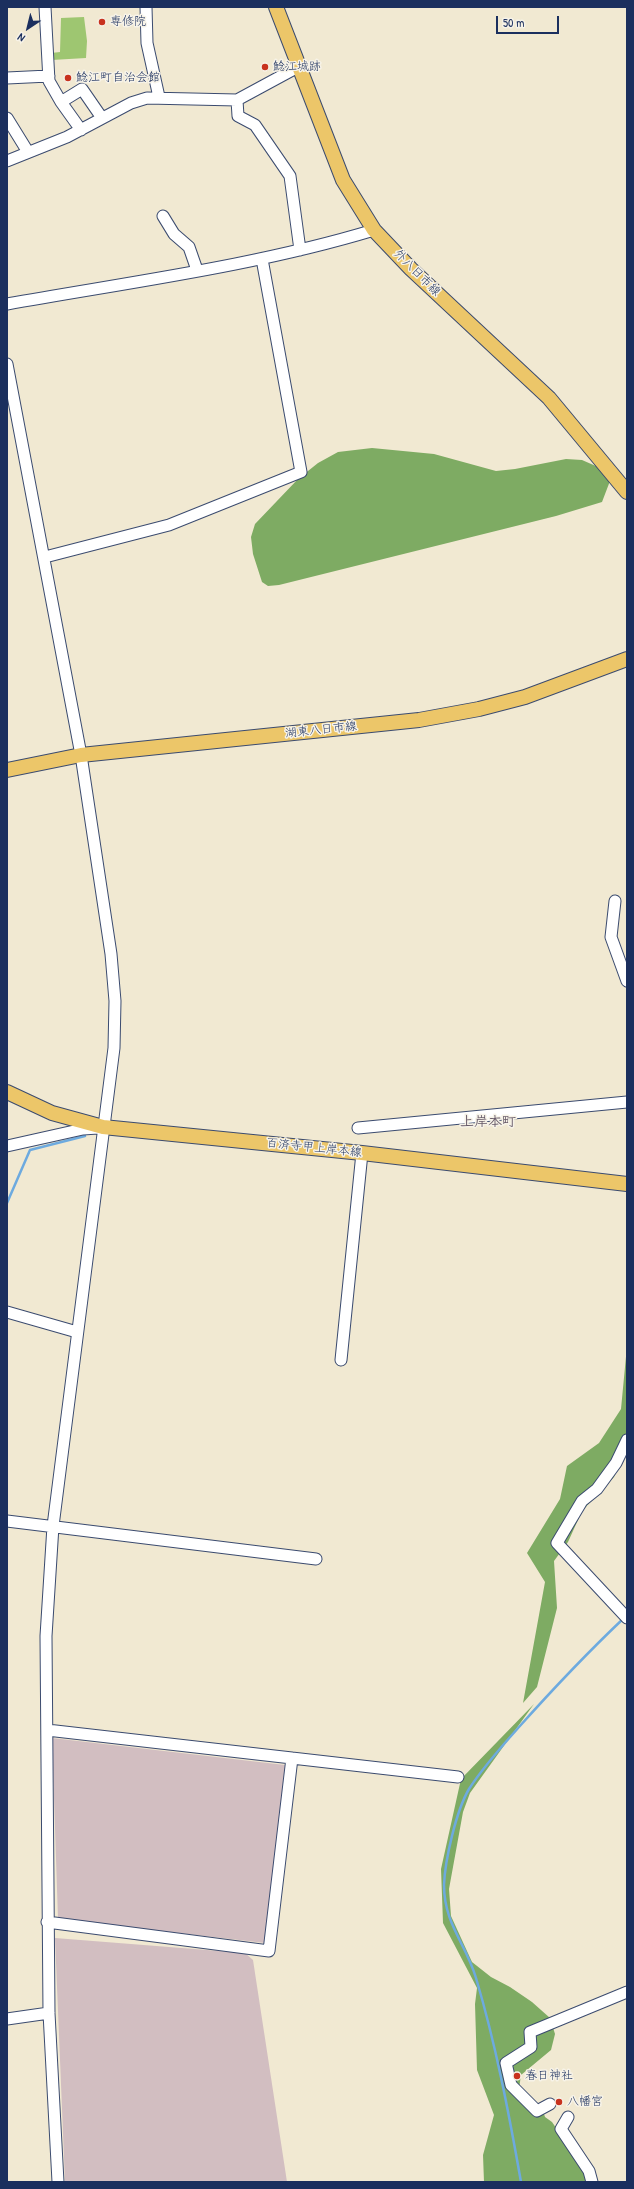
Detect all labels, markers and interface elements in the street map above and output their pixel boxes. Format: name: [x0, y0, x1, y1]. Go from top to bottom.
north arrow: [8, 8, 48, 48]
scale bar: [498, 8, 561, 34]
text: 50 m: [503, 14, 524, 31]
place label: 専修院: [110, 15, 146, 29]
marker: 専修院: [97, 17, 107, 27]
text: N: [15, 30, 28, 45]
place label: 鯰江城跡: [273, 60, 321, 74]
marker: 鯰江城跡: [260, 62, 270, 72]
place label: 鯰江町自治会館: [76, 71, 160, 85]
marker: 鯰江町自治会館: [63, 73, 73, 83]
street label: 外八日市線: [391, 247, 443, 299]
street label: 湖東八日市線: [284, 719, 358, 741]
district label: 上岸本町: [460, 1114, 516, 1130]
street label: 百済寺甲上岸本線: [266, 1136, 362, 1160]
place label: 春日神社: [525, 2069, 573, 2083]
marker: 春日神社: [512, 2071, 522, 2081]
place label: 八幡宮: [567, 2095, 603, 2109]
marker: 八幡宮: [554, 2097, 564, 2107]

